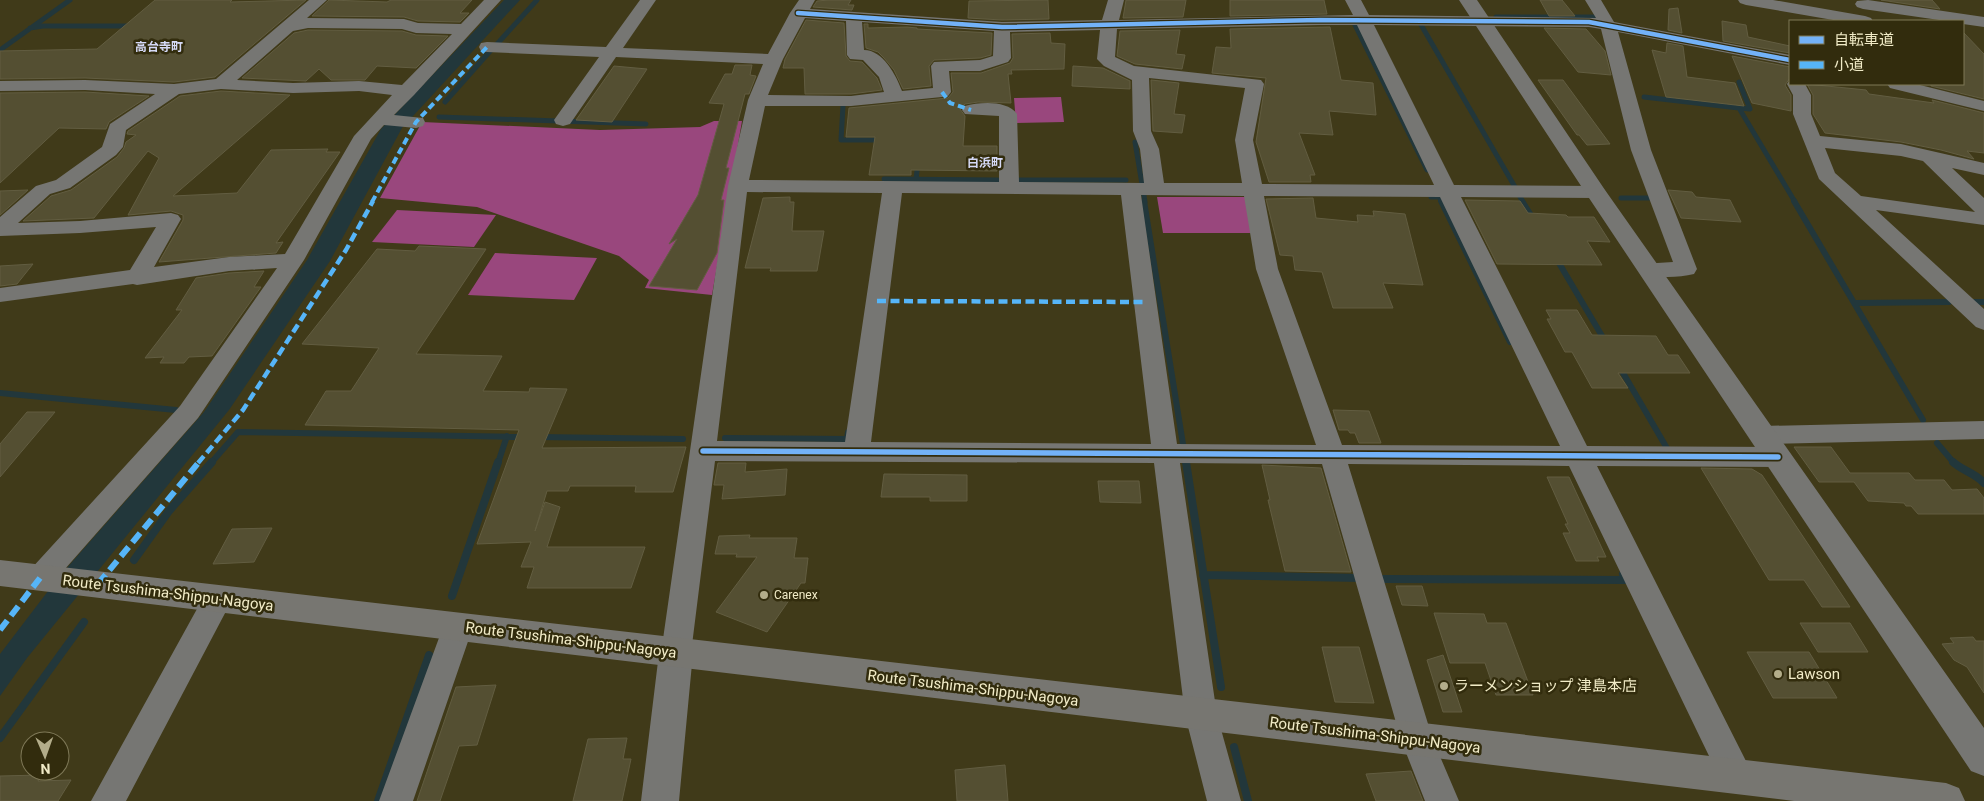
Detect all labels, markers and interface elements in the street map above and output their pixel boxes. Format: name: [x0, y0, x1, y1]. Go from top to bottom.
legend: [1789, 20, 1964, 85]
text: 自転車道: [1834, 31, 1894, 49]
district label: 高台寺町: [135, 40, 183, 54]
text: 小道: [1834, 56, 1864, 74]
district label: 白浜町: [967, 156, 1003, 170]
street label: Route Tsushima-Shippu-Nagoya: [61, 571, 275, 615]
place label: Carenex: [774, 588, 818, 602]
marker: Carenex: [758, 589, 770, 601]
street label: Route Tsushima-Shippu-Nagoya: [464, 618, 678, 662]
place label: Lawson: [1788, 665, 1840, 683]
street label: Route Tsushima-Shippu-Nagoya: [866, 666, 1080, 710]
marker: Lawson: [1772, 668, 1784, 680]
place label: ラーメンショップ 津島本店: [1454, 677, 1637, 695]
marker: ラーメンショップ 津島本店: [1438, 680, 1450, 692]
street label: Route Tsushima-Shippu-Nagoya: [1268, 713, 1482, 757]
north arrow: [20, 731, 70, 781]
text: N: [40, 761, 51, 777]

